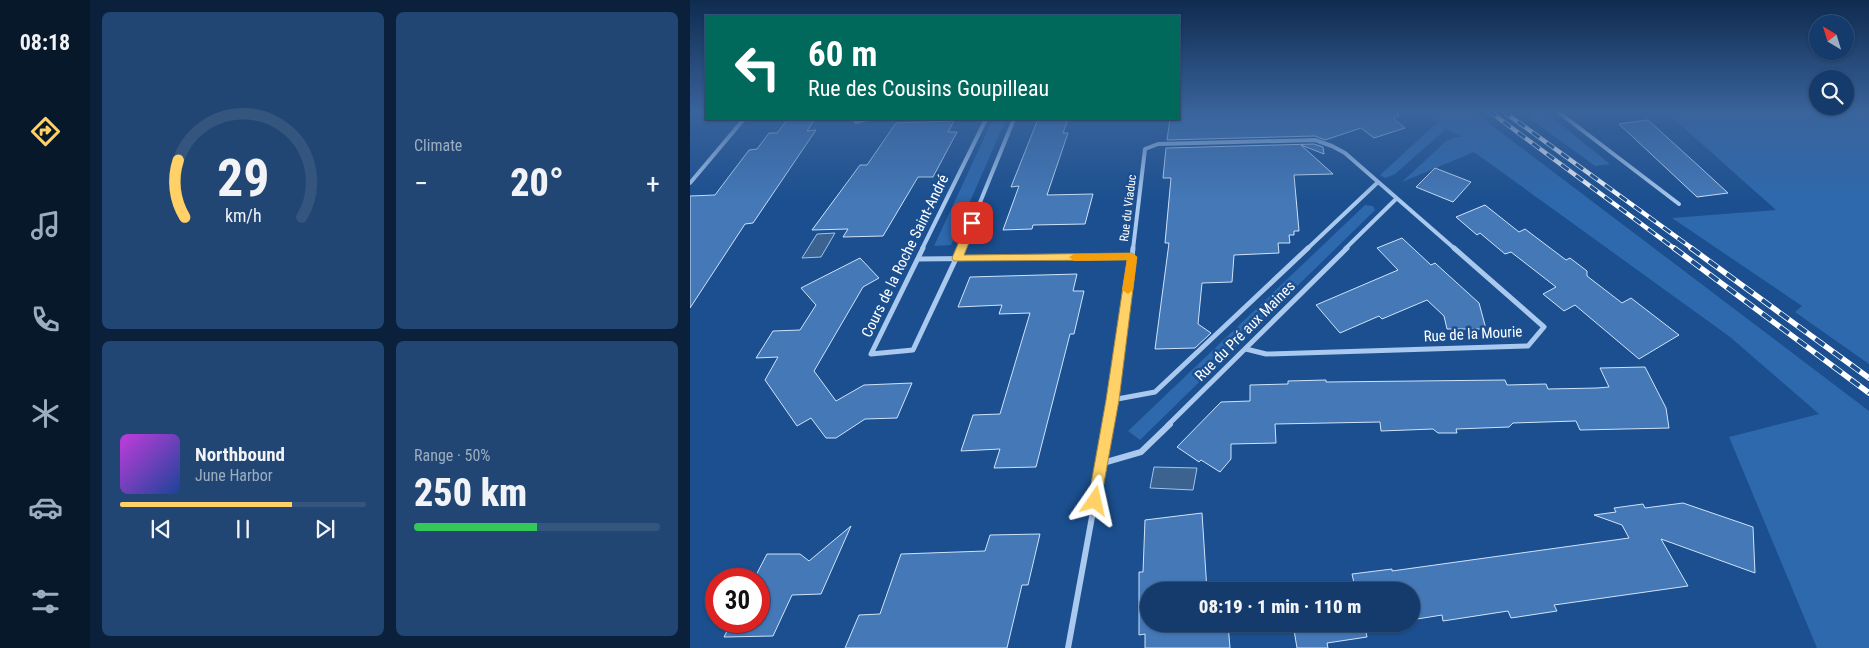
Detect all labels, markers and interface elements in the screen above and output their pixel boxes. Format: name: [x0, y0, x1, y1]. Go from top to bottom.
north arrow: [1809, 15, 1854, 60]
map controls: [1809, 15, 1854, 115]
text: 08:18: [20, 30, 70, 55]
text: 60 m: [808, 34, 877, 75]
icon: left: [725, 35, 790, 100]
button: search: [1809, 70, 1854, 115]
text: Rue des Cousins Goupilleau: [808, 76, 1049, 101]
icon: directions: [28, 114, 63, 149]
text: Climate: [414, 136, 462, 155]
text: 29: [217, 148, 269, 209]
text: 20°: [510, 161, 564, 205]
text: −: [414, 167, 428, 200]
text: +: [646, 167, 660, 200]
street label: Cours de la Roche Saint-André: [858, 172, 952, 340]
street label: Rue du Viaduc: [1117, 173, 1139, 242]
pin: [951, 202, 993, 244]
text: km/h: [225, 205, 261, 226]
icon: music: [28, 208, 63, 243]
icon: arrive: [958, 209, 986, 237]
street label: Rue du Pré aux Maines: [1191, 277, 1299, 385]
icon: phone: [28, 302, 63, 337]
street label: Rue de la Mourie: [1423, 322, 1523, 346]
icon: climate: [28, 396, 63, 431]
text: Northbound: [195, 443, 285, 466]
text: Range · 50%: [414, 446, 490, 465]
text: June Harbor: [195, 466, 273, 485]
text: 250 km: [414, 471, 527, 515]
position arrow: [1068, 474, 1120, 526]
icon: car: [28, 490, 63, 525]
icon: previous: [147, 515, 175, 543]
icon: pause: [229, 515, 257, 543]
icon: next: [311, 515, 339, 543]
speed limit sign: 30: [705, 568, 770, 633]
icon: filters: [28, 584, 63, 619]
text: 08:19 · 1 min · 110 m: [1199, 595, 1361, 618]

